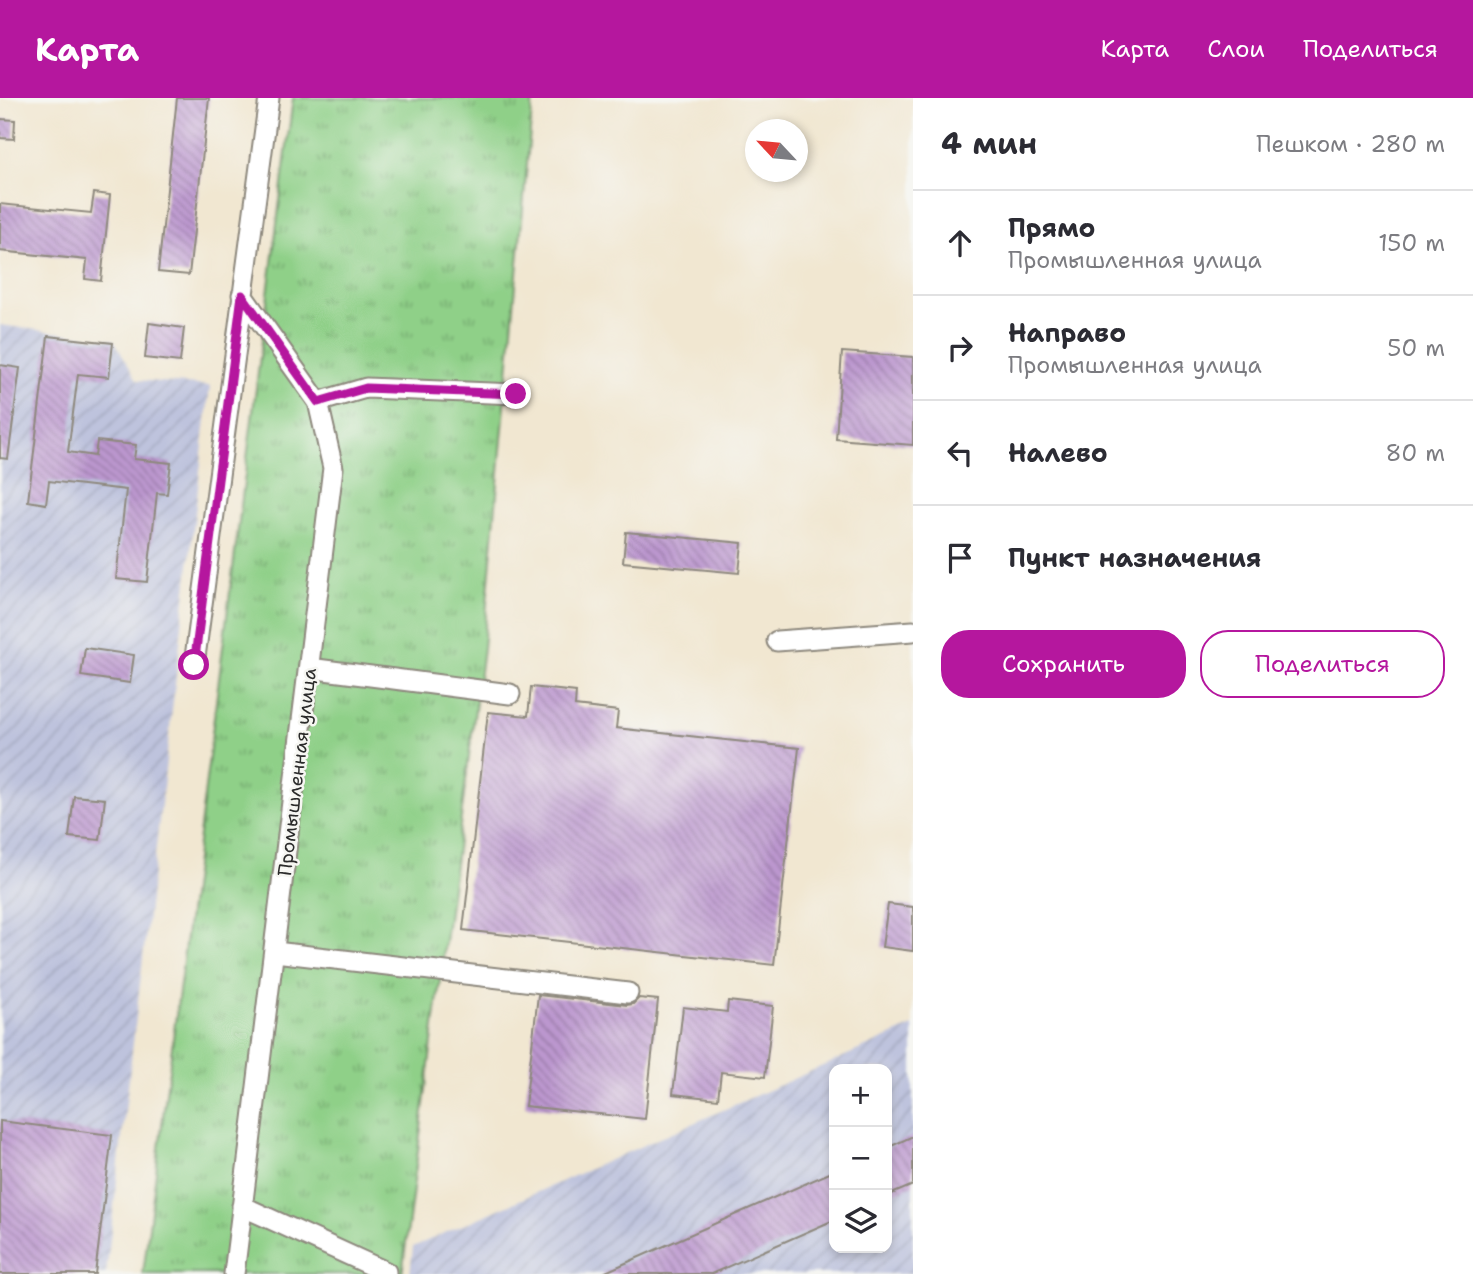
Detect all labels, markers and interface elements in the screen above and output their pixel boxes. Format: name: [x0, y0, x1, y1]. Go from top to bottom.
text: Карта: [35, 27, 139, 72]
text: Карта: [1101, 33, 1169, 65]
text: Слои: [1207, 33, 1265, 65]
text: Поделиться: [1303, 33, 1438, 65]
north arrow: [745, 119, 808, 182]
text: 4 мин: [941, 123, 1037, 164]
text: Пешком · 280 m: [1256, 129, 1445, 159]
text: Прямо: [1008, 210, 1096, 245]
icon: ahead: [941, 224, 979, 262]
text: 150 m: [1378, 228, 1445, 258]
text: Промышленная улица: [1008, 245, 1262, 275]
text: Направо: [1008, 315, 1126, 350]
icon: right: [941, 329, 979, 367]
text: 50 m: [1387, 333, 1445, 363]
text: Промышленная улица: [1008, 350, 1262, 380]
route end: [500, 378, 531, 409]
icon: left: [941, 434, 979, 472]
text: Налево: [1008, 435, 1108, 470]
text: 80 m: [1386, 438, 1445, 468]
icon: arrive: [941, 539, 979, 577]
text: Пункт назначения: [1008, 540, 1261, 575]
button: Сохранить: [941, 630, 1186, 698]
button: Поделиться: [1200, 630, 1445, 698]
route start: [178, 649, 209, 680]
street label: Промышленная улица: [272, 666, 322, 878]
map controls: [829, 1064, 892, 1253]
button: +: [829, 1064, 892, 1127]
button: −: [829, 1127, 892, 1190]
button: layers: [829, 1190, 892, 1253]

